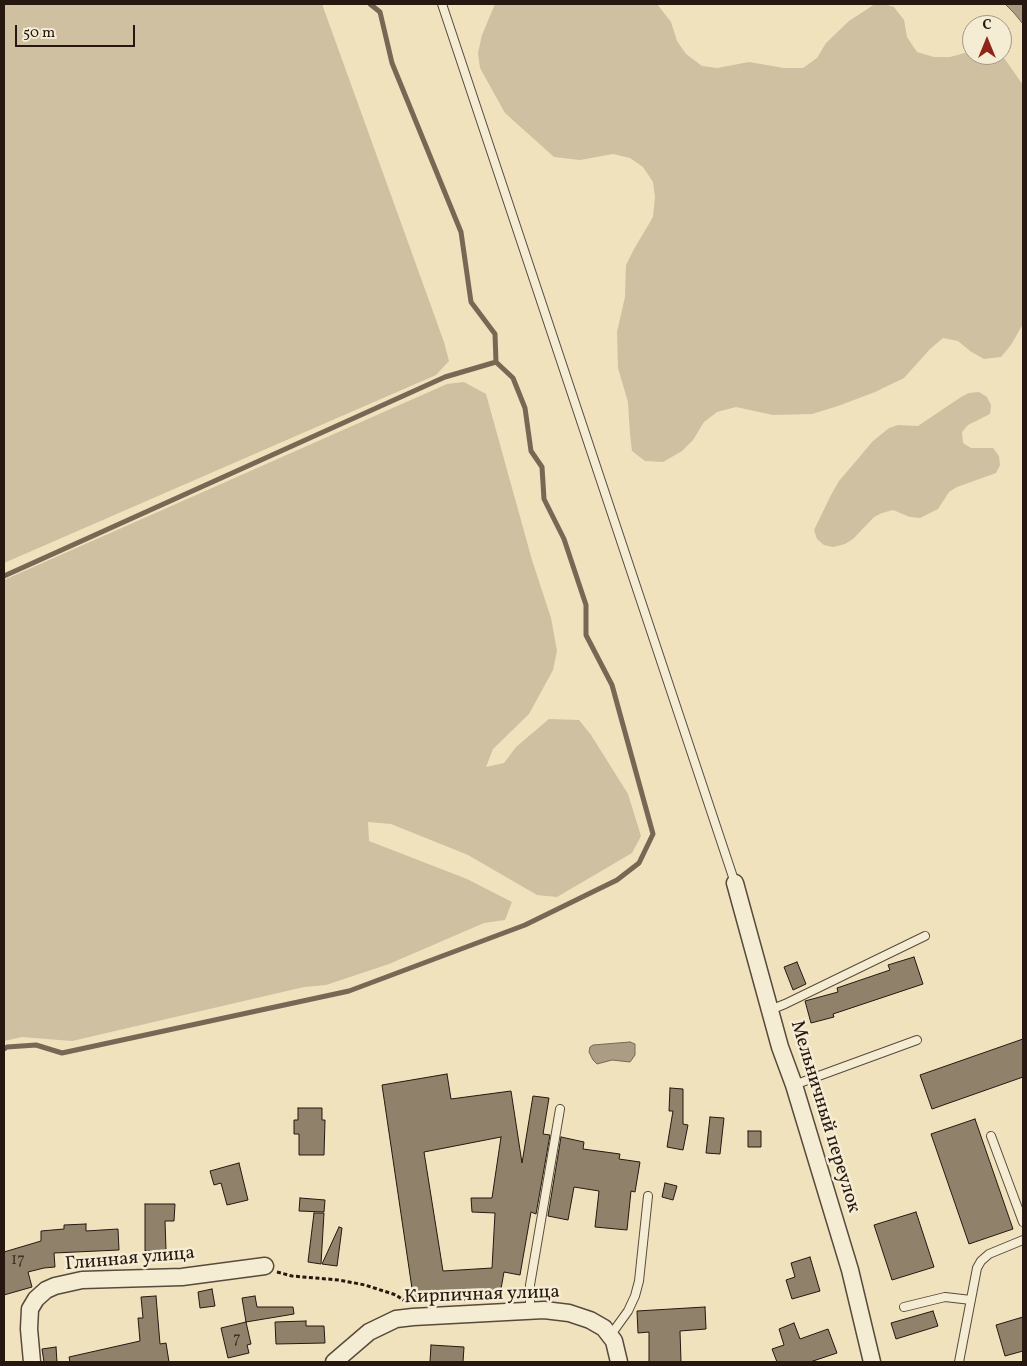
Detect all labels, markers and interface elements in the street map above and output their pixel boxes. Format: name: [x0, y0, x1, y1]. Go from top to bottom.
scale bar: [18, 15, 138, 47]
north arrow: [962, 15, 1012, 65]
text: С: [982, 16, 992, 35]
text: 50 m: [23, 23, 55, 44]
street label: Мельничный переулок: [784, 1018, 864, 1216]
street label: Глинная улица: [64, 1243, 196, 1277]
house number: 17: [11, 1251, 25, 1271]
street label: Кирпичная улица: [404, 1282, 560, 1310]
house number: 7: [233, 1330, 241, 1350]

